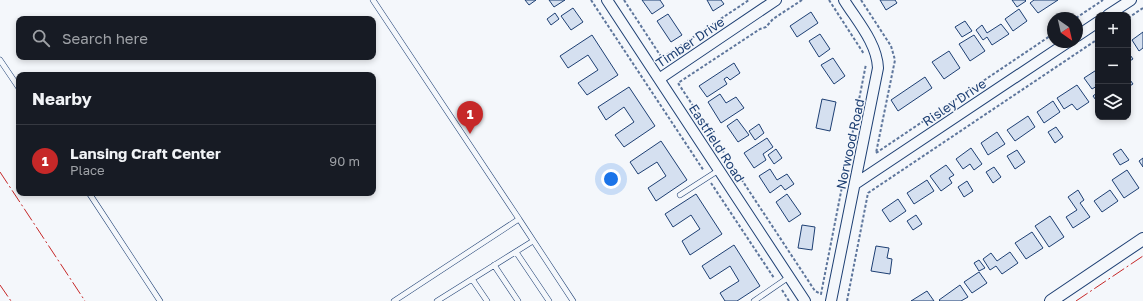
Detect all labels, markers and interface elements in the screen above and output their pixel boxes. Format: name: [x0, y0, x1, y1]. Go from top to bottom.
north arrow: [1047, 12, 1083, 48]
map controls: [1095, 12, 1131, 120]
button: +: [1095, 12, 1131, 48]
street label: Timber Drive: [653, 13, 727, 71]
search box: [16, 16, 376, 60]
icon: search: [30, 27, 52, 49]
text: Search here: [62, 29, 148, 47]
button: −: [1095, 48, 1131, 84]
street label: Risley Drive: [919, 75, 989, 129]
button: layers: [1095, 84, 1131, 120]
text: Nearby: [32, 88, 92, 109]
street label: Norwood Road: [833, 97, 867, 191]
pin: 1: [457, 101, 483, 134]
street label: Eastfield Road: [686, 101, 748, 185]
text: Lansing Craft Center: [70, 144, 221, 162]
text: 1: [42, 153, 48, 169]
text: 90 m: [329, 153, 360, 169]
text: Place: [70, 162, 105, 178]
your location: [601, 169, 621, 189]

